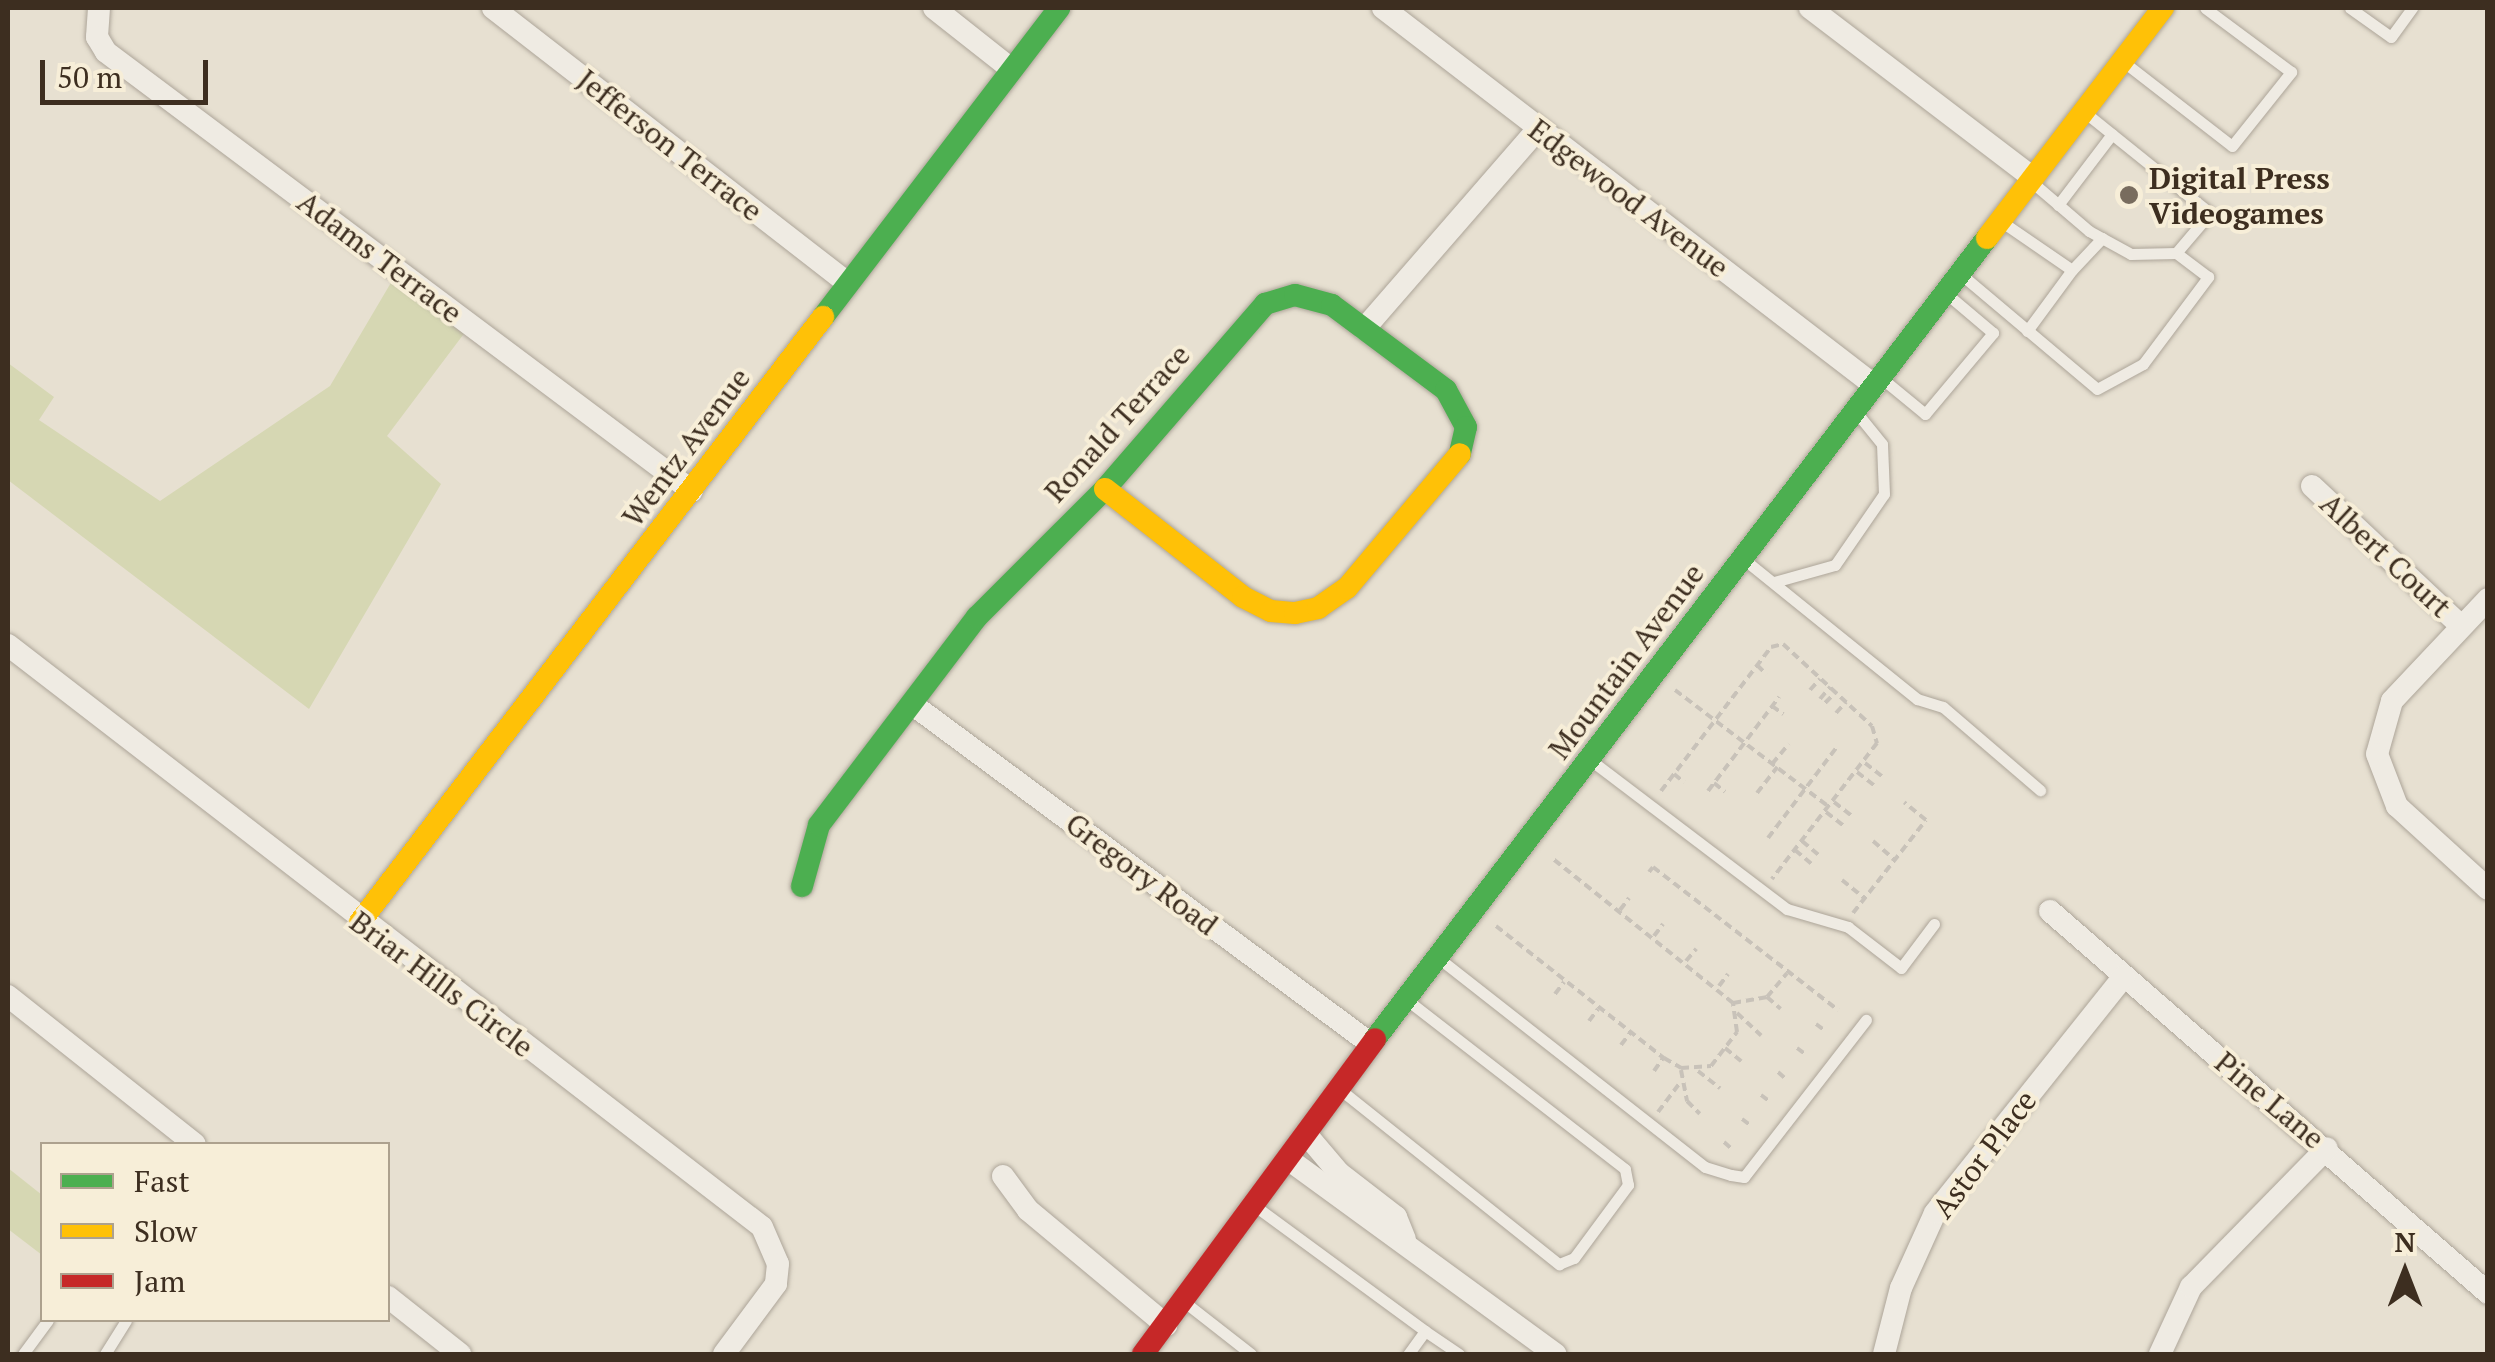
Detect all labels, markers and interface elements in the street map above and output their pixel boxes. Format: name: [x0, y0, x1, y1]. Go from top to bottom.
scale bar: [45, 40, 212, 102]
text: 50 m: [57, 57, 122, 97]
street label: Jefferson Terrace: [570, 62, 770, 228]
street label: Edgewood Avenue: [1522, 111, 1736, 285]
place label: Digital Press Videogames: [2149, 160, 2330, 230]
street label: Adams Terrace: [291, 183, 469, 331]
marker: Digital Press Videogames: [2118, 184, 2140, 206]
street label: Ronald Terrace: [1037, 337, 1197, 509]
street label: Wentz Avenue: [614, 360, 758, 534]
street label: Albert Court: [2313, 485, 2459, 625]
street label: Mountain Avenue: [1541, 556, 1711, 766]
street label: Gregory Road: [1059, 805, 1225, 943]
street label: Briar Hills Circle: [343, 903, 541, 1065]
street label: Pine Lane: [2208, 1044, 2332, 1156]
street label: Astor Place: [1924, 1083, 2044, 1225]
legend: [40, 1142, 390, 1322]
text: Fast: [134, 1161, 190, 1201]
text: Slow: [134, 1211, 197, 1251]
north arrow: [2355, 1222, 2455, 1322]
text: N: [2394, 1223, 2416, 1260]
text: Jam: [134, 1261, 185, 1301]

